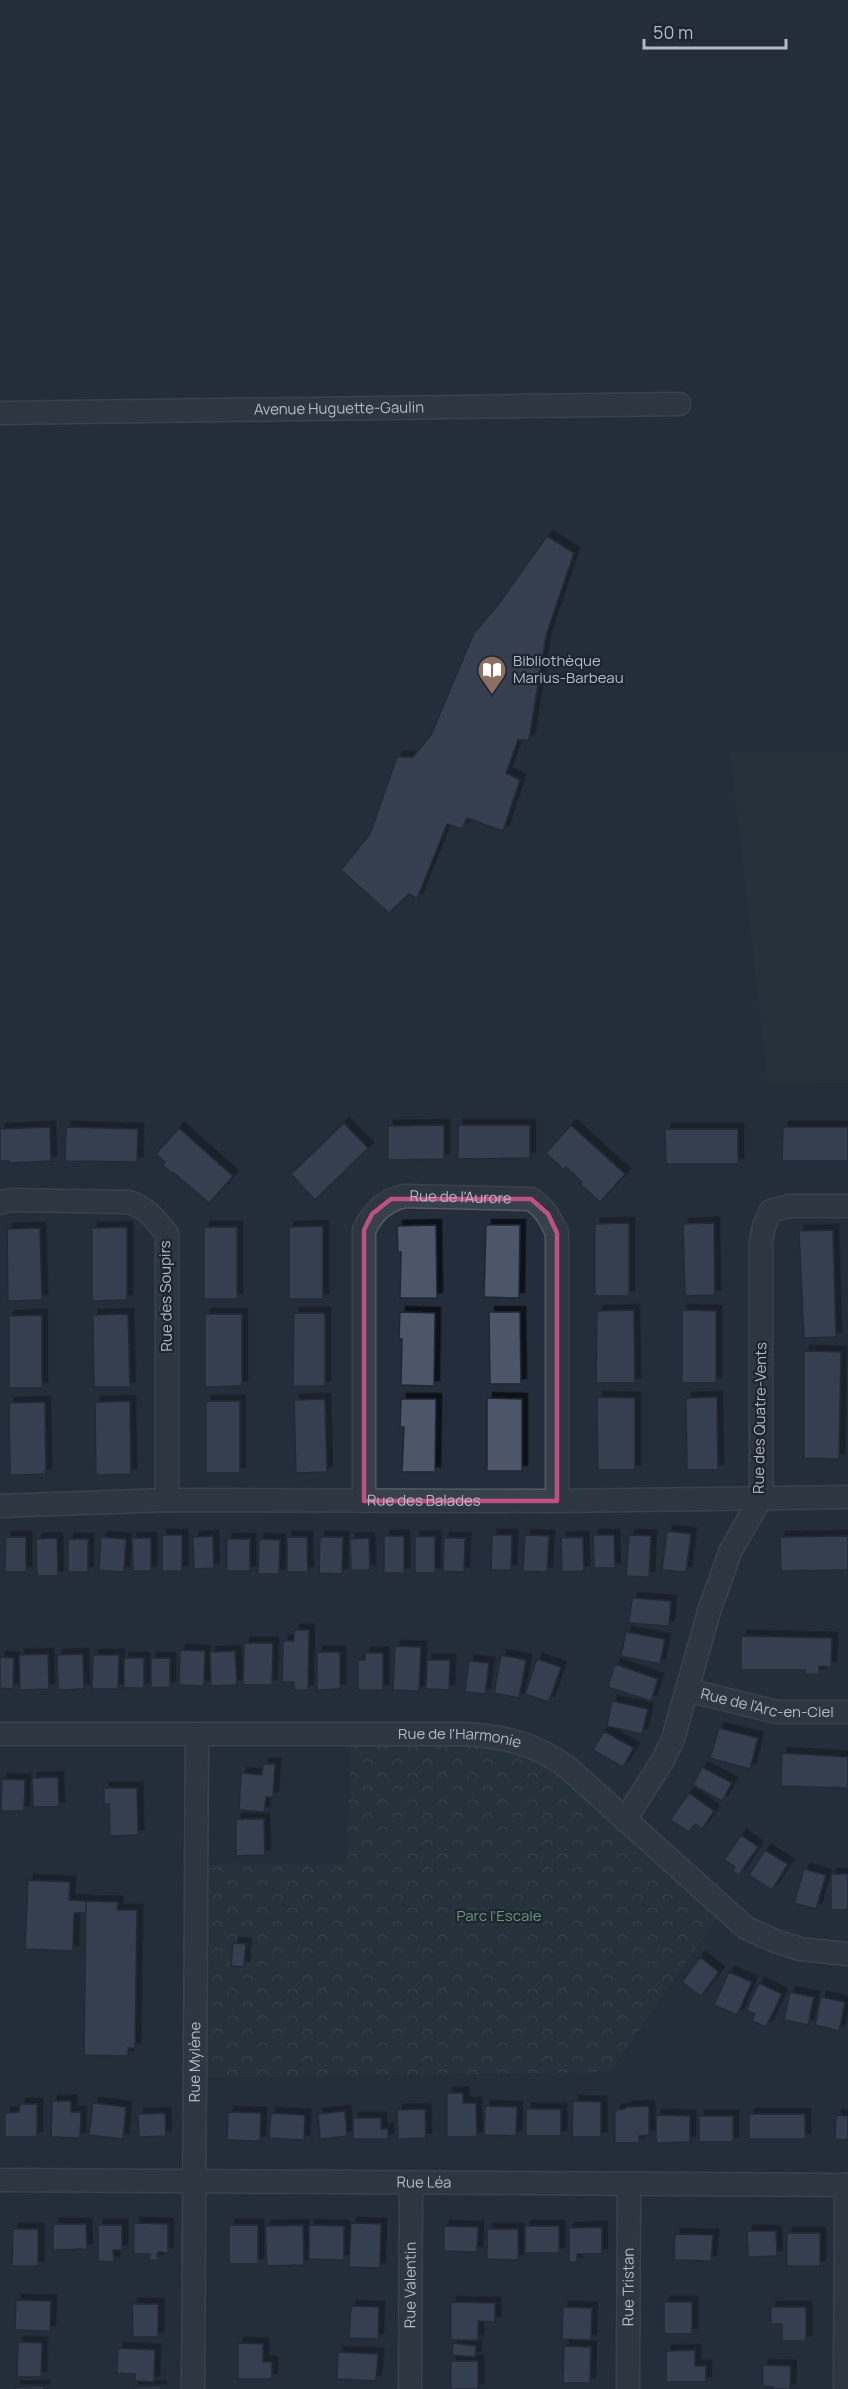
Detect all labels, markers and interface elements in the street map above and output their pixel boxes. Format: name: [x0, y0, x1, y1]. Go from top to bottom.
scale bar: [644, 12, 786, 50]
text: 50 m: [653, 20, 693, 44]
street label: Avenue Huguette-Gaulin: [254, 396, 424, 420]
place label: Bibliothèque Marius-Barbeau: [513, 650, 624, 688]
library icon: Bibliothèque Marius-Barbeau: [476, 654, 508, 696]
street label: Rue de l'Aurore: [409, 1185, 512, 1209]
street label: Rue des Soupirs: [154, 1240, 177, 1352]
street label: Rue des Quatre-Vents: [748, 1342, 771, 1494]
street label: Rue des Balades: [367, 1490, 481, 1511]
street label: Rue de l'Arc-en-Ciel: [699, 1683, 834, 1722]
street label: Rue de l'Harmonie: [398, 1723, 524, 1753]
park label: Parc l'Escale: [456, 1905, 542, 1926]
street label: Rue Mylène: [184, 2022, 205, 2102]
street label: Rue Léa: [397, 2171, 451, 2193]
street label: Rue Valentin: [399, 2242, 421, 2328]
street label: Rue Tristan: [617, 2248, 639, 2326]

